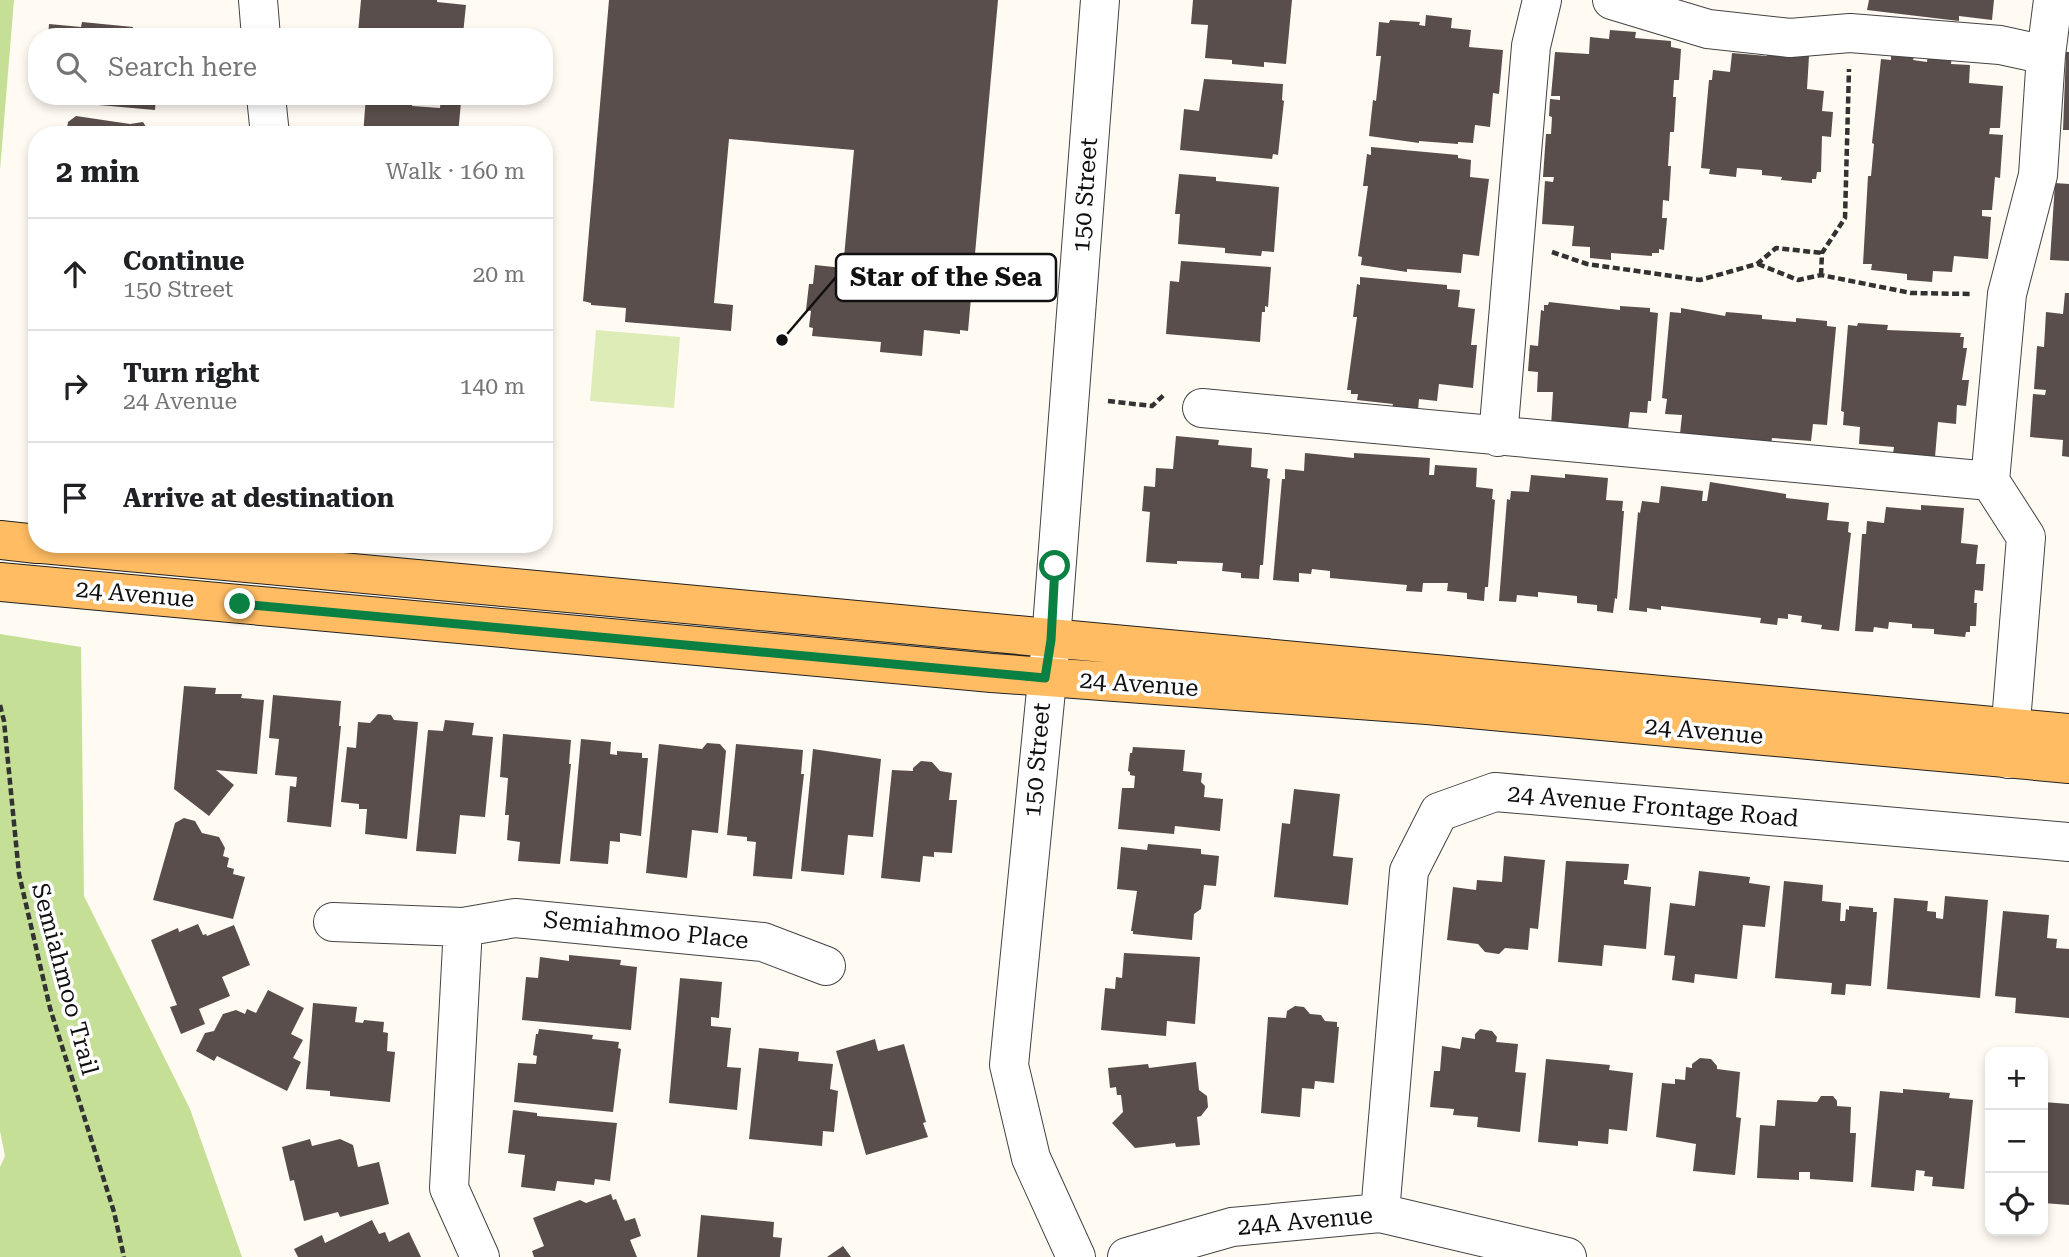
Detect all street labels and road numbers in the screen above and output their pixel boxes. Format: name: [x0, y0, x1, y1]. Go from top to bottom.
street label: 150 Street: [1067, 137, 1103, 253]
street label: 24 Avenue: [75, 575, 195, 613]
street label: 24 Avenue: [1079, 666, 1199, 702]
street label: 150 Street: [1018, 701, 1056, 819]
street label: 24 Avenue: [1644, 712, 1764, 750]
street label: 24 Avenue Frontage Road: [1506, 779, 1800, 833]
street label: Semiahmoo Trail: [26, 880, 104, 1078]
street label: Semiahmoo Place: [542, 905, 750, 955]
street label: 24A Avenue: [1236, 1201, 1374, 1241]

